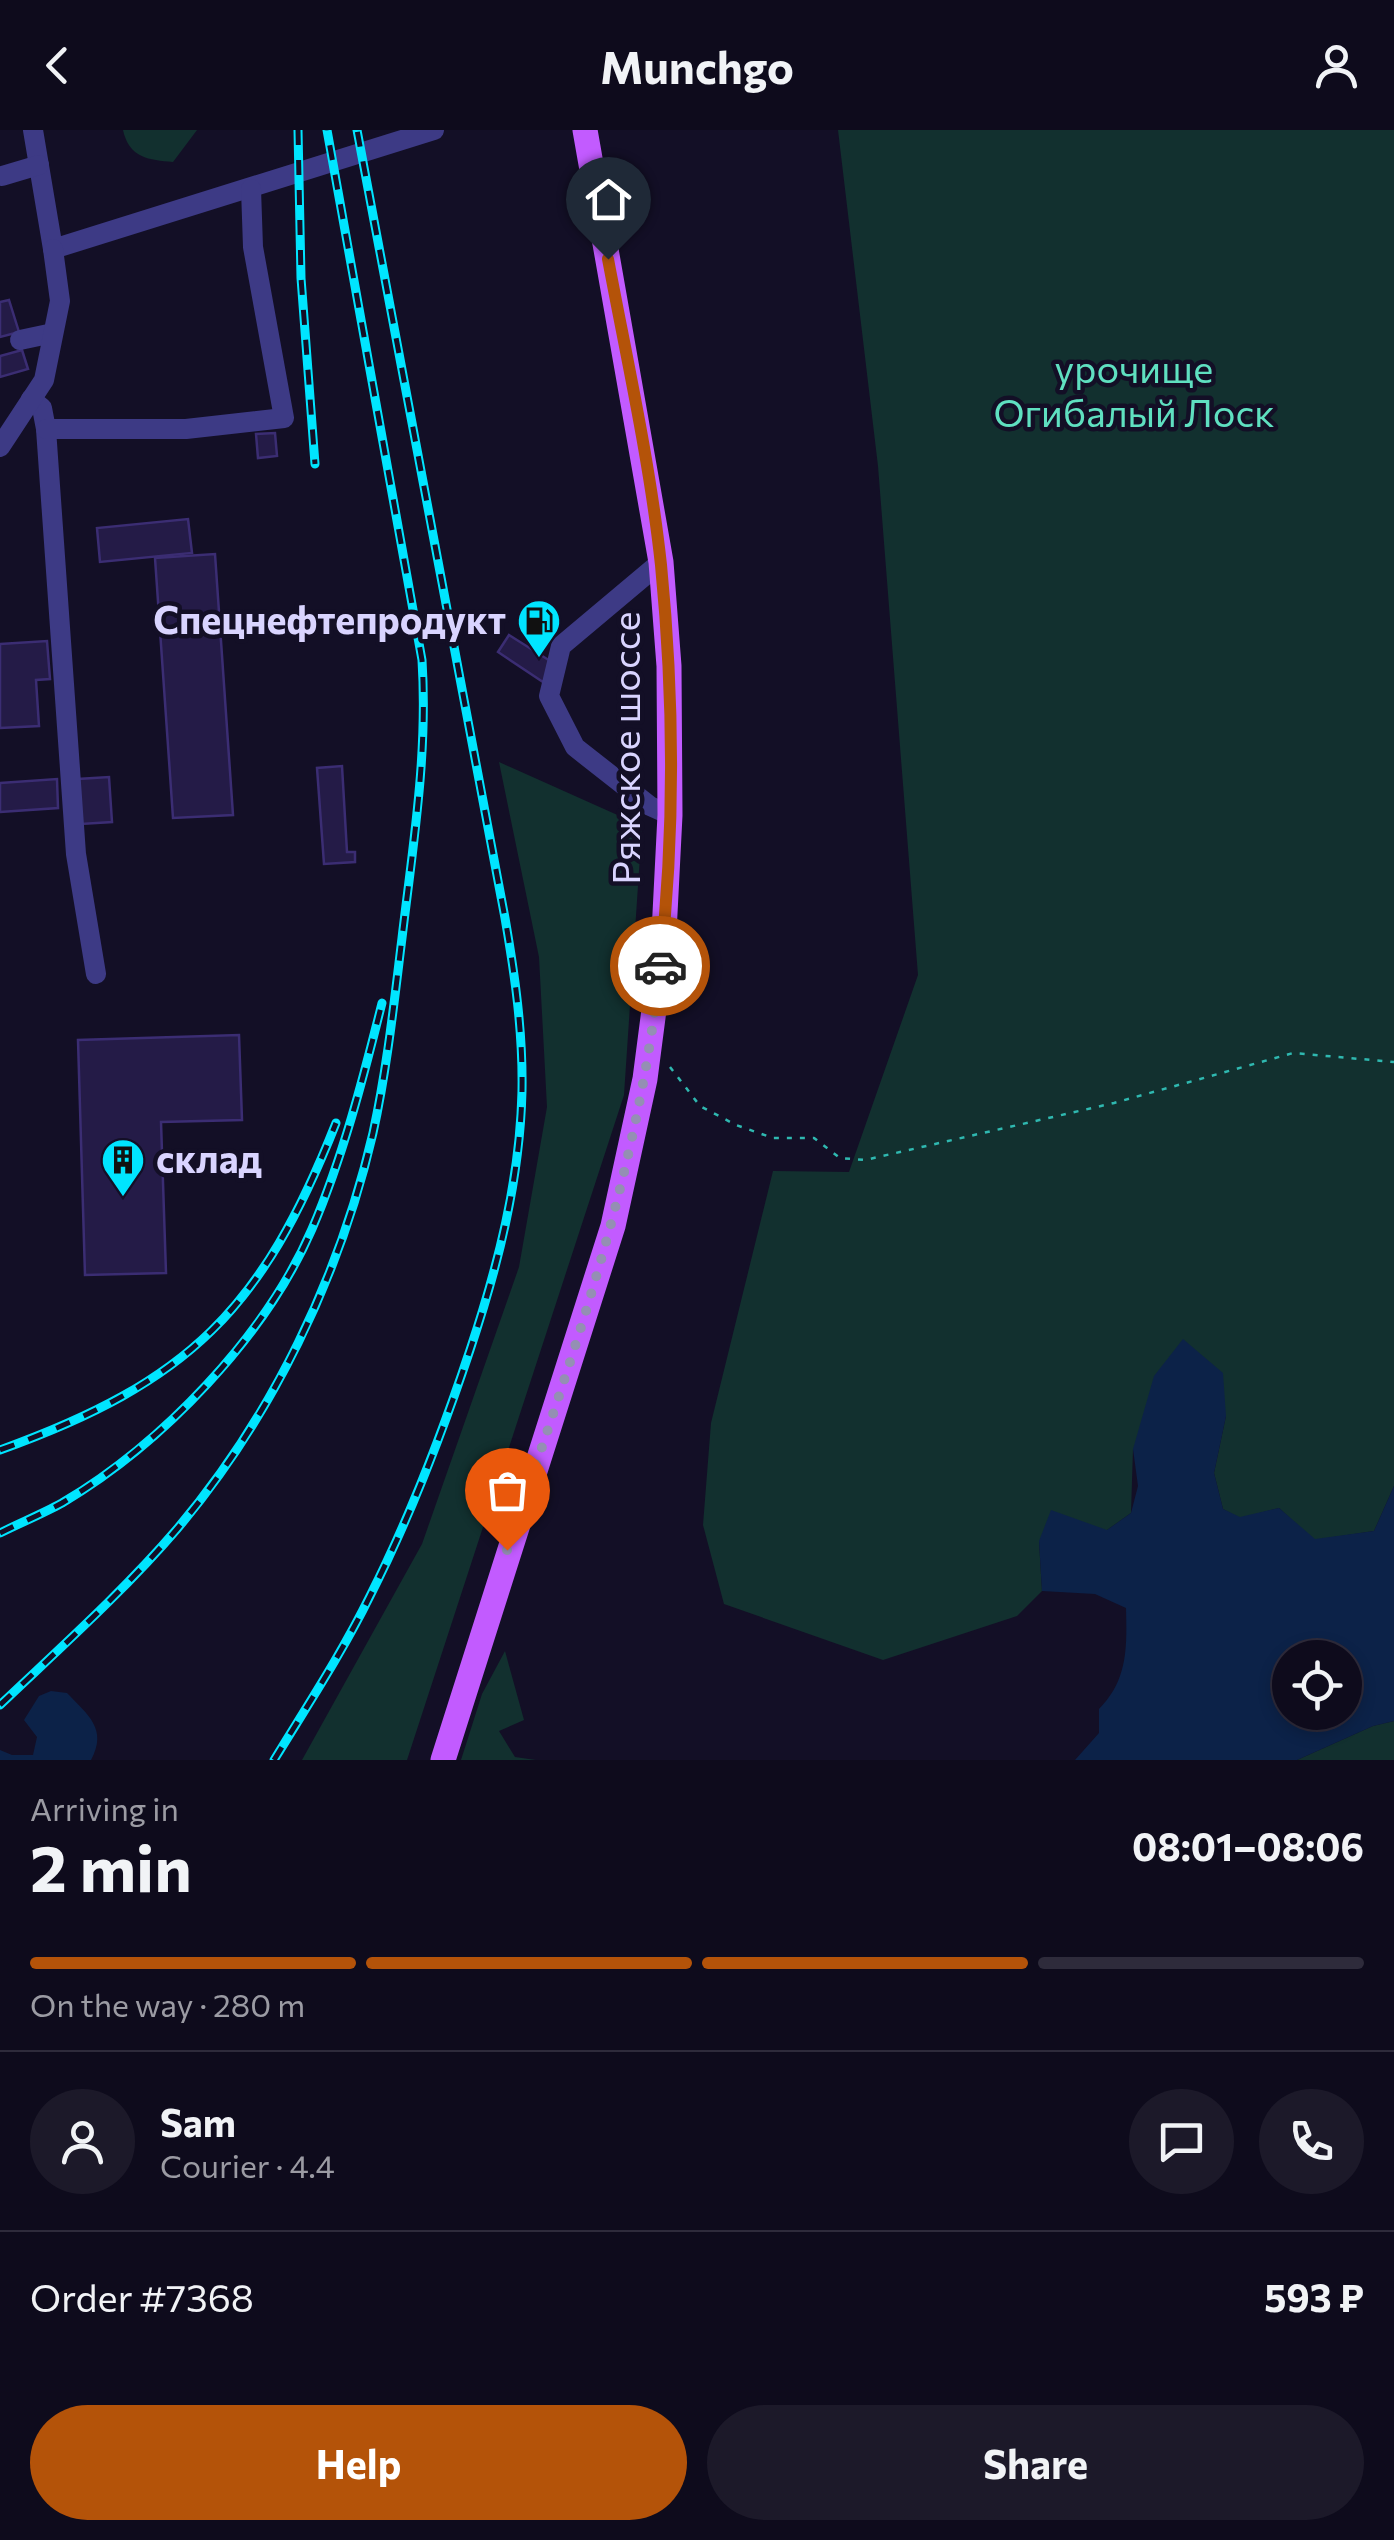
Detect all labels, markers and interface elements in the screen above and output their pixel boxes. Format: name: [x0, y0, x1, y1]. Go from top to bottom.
icon: back: [30, 38, 85, 93]
text: Munchgo: [600, 38, 794, 93]
icon: person: [1309, 38, 1364, 93]
pin: [566, 157, 651, 260]
icon: home: [581, 172, 636, 227]
park label: урочище Огибалый Лоск: [993, 344, 1275, 435]
place label: Спецнефтепродукт: [153, 595, 506, 642]
fuel station icon: Спецнефтепродукт: [516, 598, 562, 659]
street label: Ряжское шоссе: [601, 611, 648, 885]
courier: [610, 916, 710, 1016]
icon: car: [633, 939, 688, 994]
place label: склад: [156, 1134, 262, 1181]
building icon: склад: [100, 1137, 146, 1198]
pin: [465, 1448, 550, 1551]
icon: bag: [480, 1463, 535, 1518]
map controls: [1272, 1640, 1362, 1730]
button: locate: [1272, 1640, 1362, 1730]
text: Arriving in: [30, 1788, 179, 1828]
text: 08:01–08:06: [1132, 1822, 1364, 1869]
text: 2 min: [30, 1826, 192, 1905]
text: On the way · 280 m: [30, 1984, 305, 2024]
button: person: [30, 2089, 135, 2194]
button: chat: [1129, 2089, 1234, 2194]
button: phone: [1259, 2089, 1364, 2194]
text: Sam: [160, 2098, 236, 2145]
text: Courier · 4.4: [160, 2145, 335, 2185]
text: Order #7368: [30, 2273, 254, 2320]
text: 593 ₽: [1264, 2273, 1364, 2320]
button: Help: [30, 2405, 687, 2520]
button: Share: [707, 2405, 1364, 2520]

